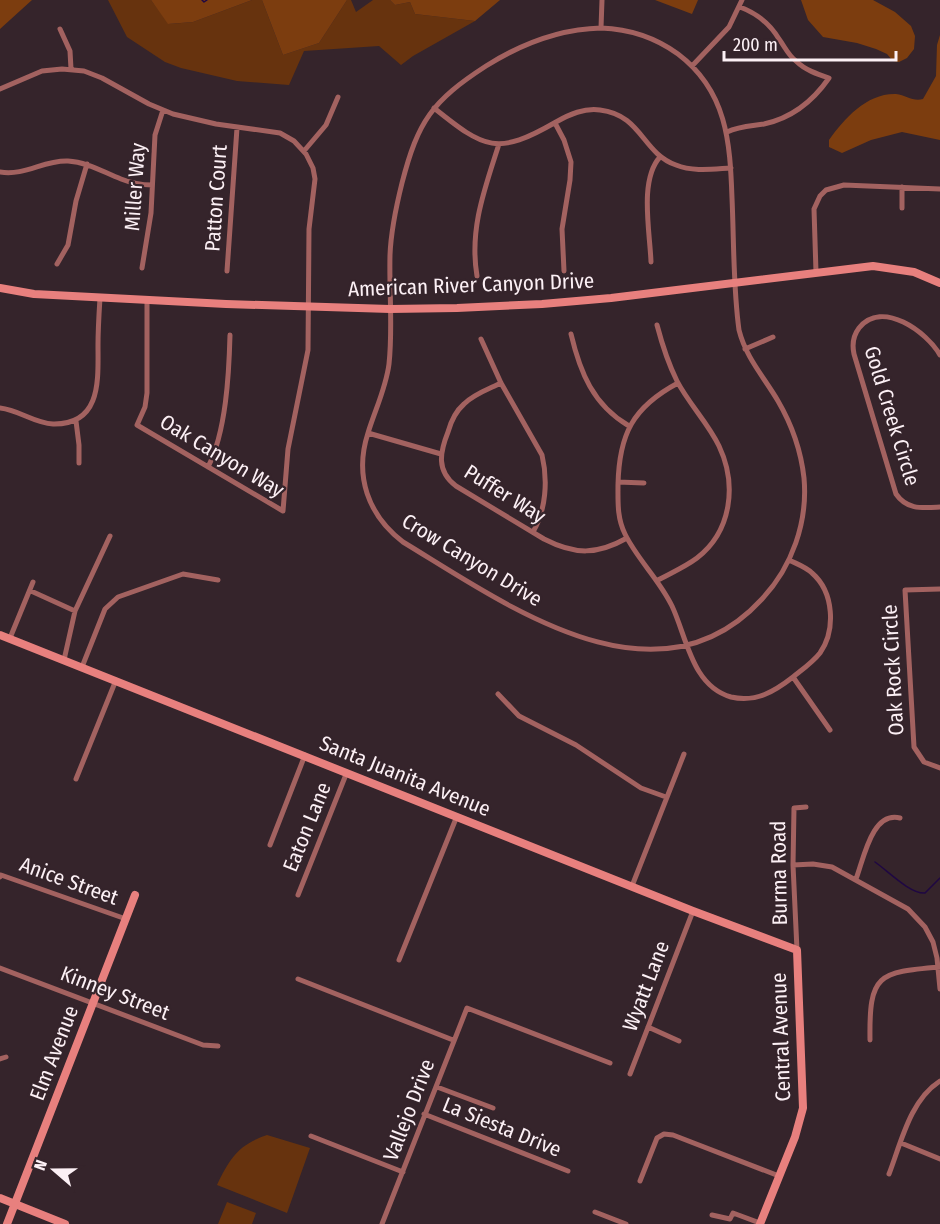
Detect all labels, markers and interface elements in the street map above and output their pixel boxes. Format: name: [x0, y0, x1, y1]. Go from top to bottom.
scale bar: [724, 24, 896, 62]
text: 200 m: [733, 34, 778, 56]
street label: Miller Way: [119, 141, 151, 232]
street label: Patton Court: [199, 144, 233, 252]
street label: American River Canyon Drive: [347, 268, 595, 302]
street label: Gold Creek Circle: [858, 343, 926, 489]
street label: Oak Canyon Way: [155, 409, 289, 504]
street label: Puffer Way: [459, 459, 551, 530]
street label: Crow Canyon Drive: [397, 508, 547, 612]
street label: Oak Rock Circle: [877, 604, 909, 736]
street label: Santa Juanita Avenue: [316, 730, 494, 822]
street label: Eaton Lane: [277, 778, 337, 876]
street label: Burma Road: [765, 820, 793, 926]
street label: Anice Street: [16, 851, 122, 911]
street label: Wyatt Lane: [617, 937, 675, 1035]
street label: Kinney Street: [57, 960, 173, 1026]
street label: Central Avenue: [766, 972, 796, 1102]
street label: Elm Avenue: [24, 1002, 84, 1104]
street label: Vallejo Drive: [378, 1055, 440, 1165]
street label: La Siesta Drive: [439, 1091, 565, 1163]
north arrow: [24, 1140, 84, 1200]
text: N: [30, 1157, 51, 1173]

